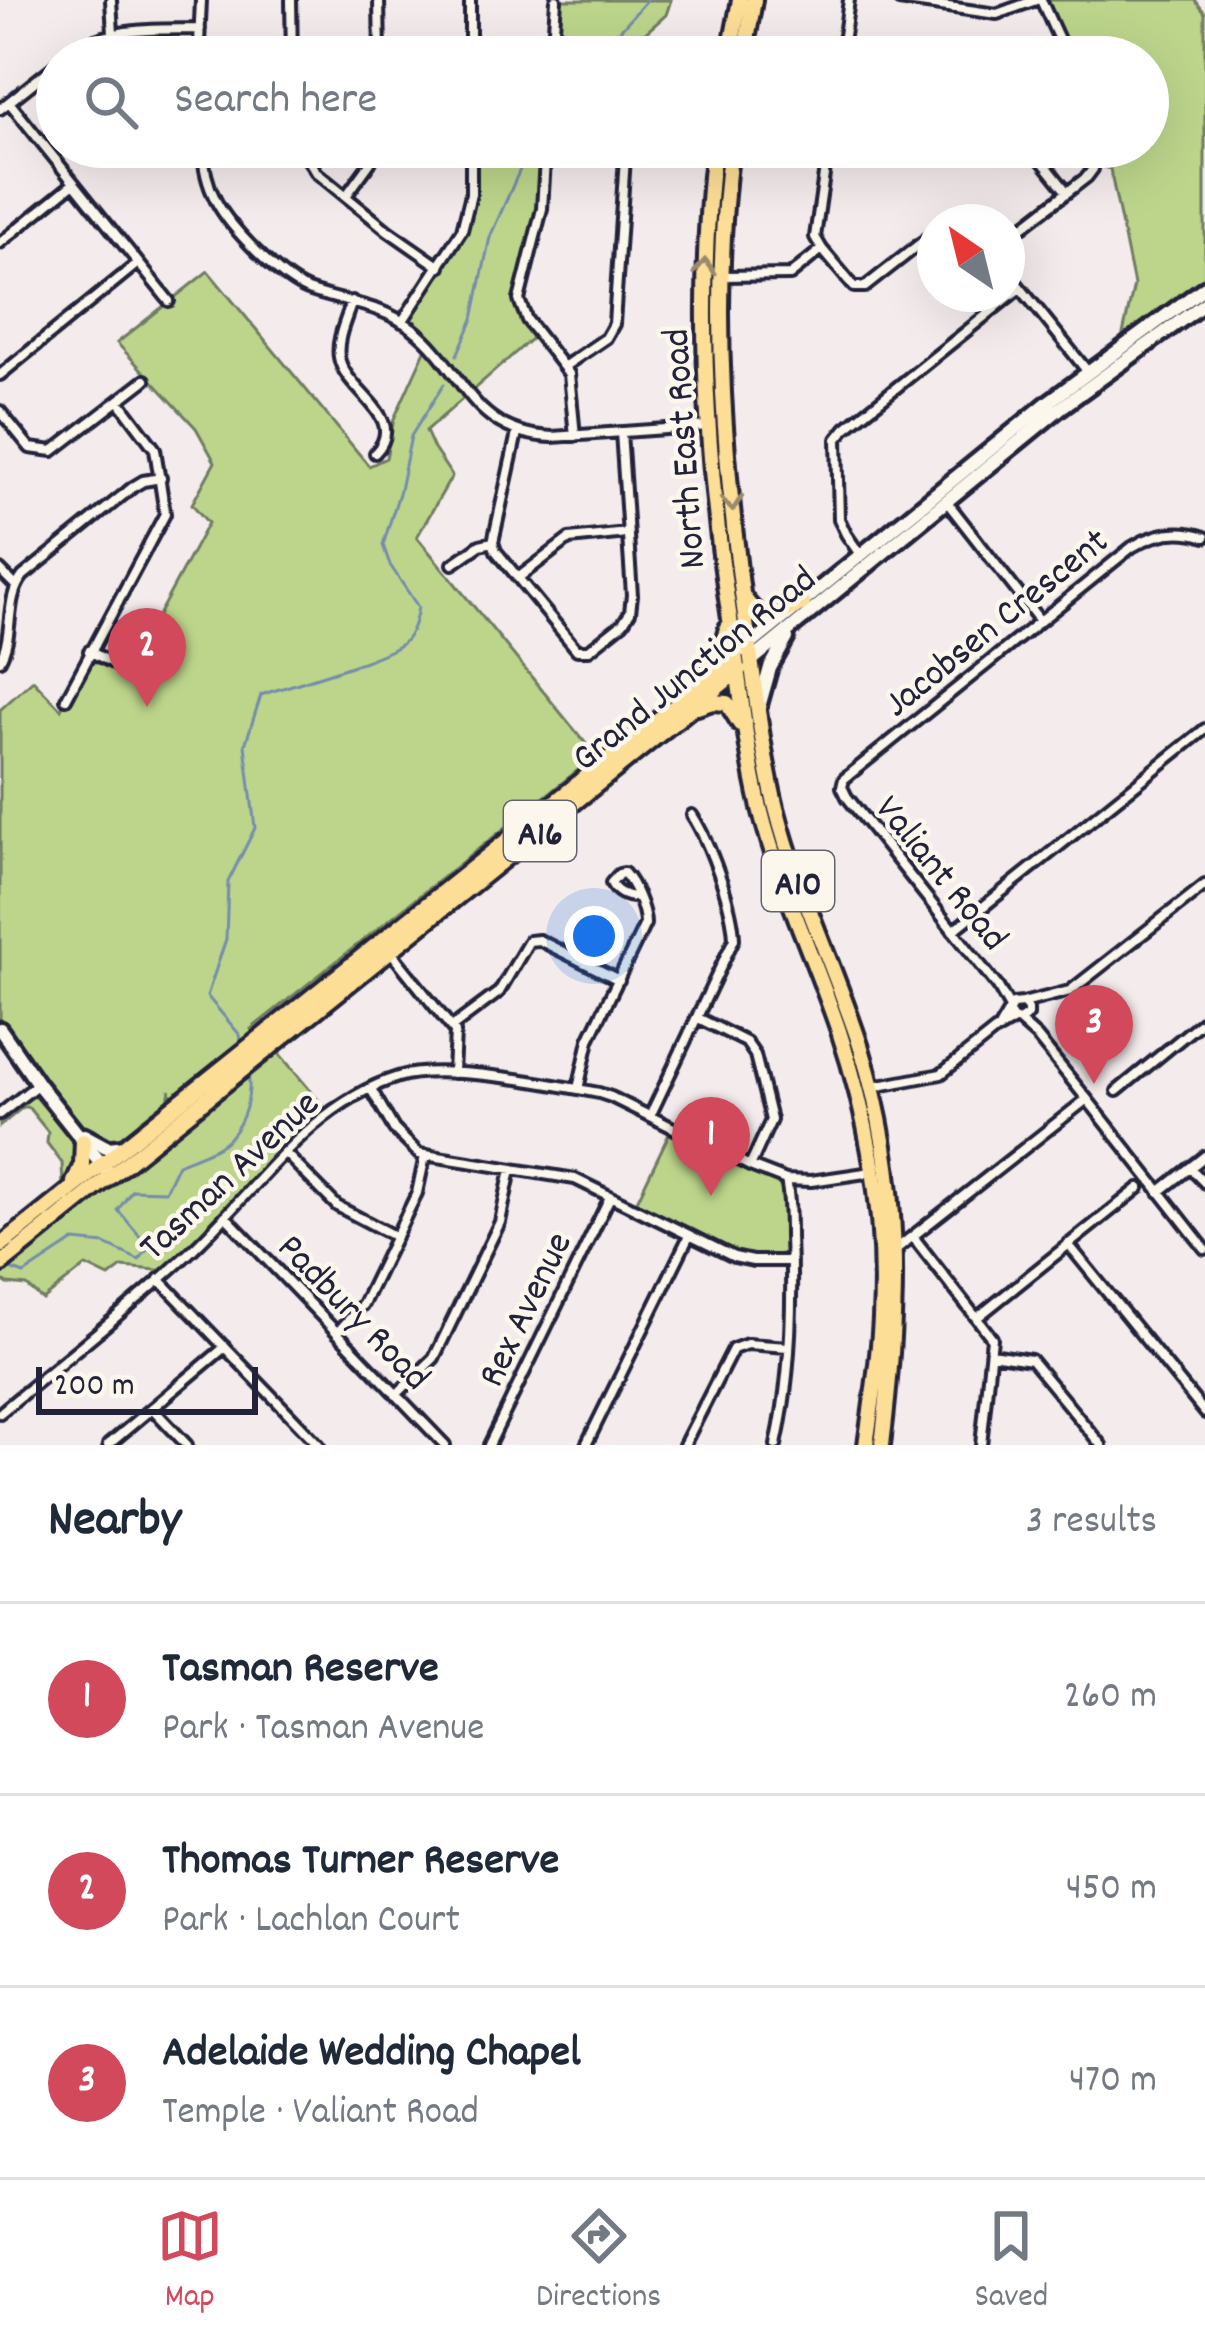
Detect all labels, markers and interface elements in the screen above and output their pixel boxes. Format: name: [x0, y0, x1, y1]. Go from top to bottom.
search box: [36, 36, 1169, 168]
icon: search: [78, 69, 144, 135]
text: Search here: [174, 70, 377, 134]
north arrow: [917, 204, 1025, 312]
one-way arrow: [692, 257, 718, 276]
street label: North East Road: [652, 326, 723, 571]
one-way arrow: [719, 494, 744, 513]
street label: Jacobsen Crescent: [874, 517, 1122, 733]
street label: Grand Junction Road: [562, 555, 830, 787]
pin: 2: [108, 608, 186, 707]
street label: Valiant Road: [859, 785, 1019, 965]
road number: A16: [504, 801, 576, 861]
road number: A10: [762, 851, 834, 911]
your location: [564, 906, 624, 966]
pin: 3: [1055, 985, 1133, 1084]
street label: Tasman Avenue: [129, 1080, 334, 1276]
pin: 1: [672, 1097, 750, 1196]
street label: Padbury Road: [262, 1223, 441, 1406]
street label: Rex Avenue: [467, 1224, 589, 1398]
scale bar: [36, 1361, 258, 1414]
text: 200 m: [54, 1364, 135, 1411]
text: Nearby: [48, 1487, 181, 1559]
text: 3 results: [1026, 1496, 1157, 1551]
text: Tasman Reserve: [162, 1639, 439, 1703]
text: 1: [83, 1671, 91, 1726]
text: 260 m: [1064, 1671, 1157, 1726]
text: Park · Tasman Avenue: [162, 1703, 484, 1758]
text: Thomas Turner Reserve: [162, 1831, 559, 1895]
text: 2: [78, 1863, 96, 1918]
text: 450 m: [1066, 1863, 1157, 1918]
text: Park · Lachlan Court: [162, 1895, 460, 1950]
text: Adelaide Wedding Chapel: [162, 2023, 581, 2087]
text: 3: [78, 2055, 96, 2110]
text: 470 m: [1069, 2055, 1157, 2110]
text: Temple · Valiant Road: [162, 2087, 479, 2142]
tab: Map: [157, 2203, 223, 2322]
tab: Directions: [536, 2203, 661, 2322]
tab: Saved: [975, 2203, 1048, 2322]

